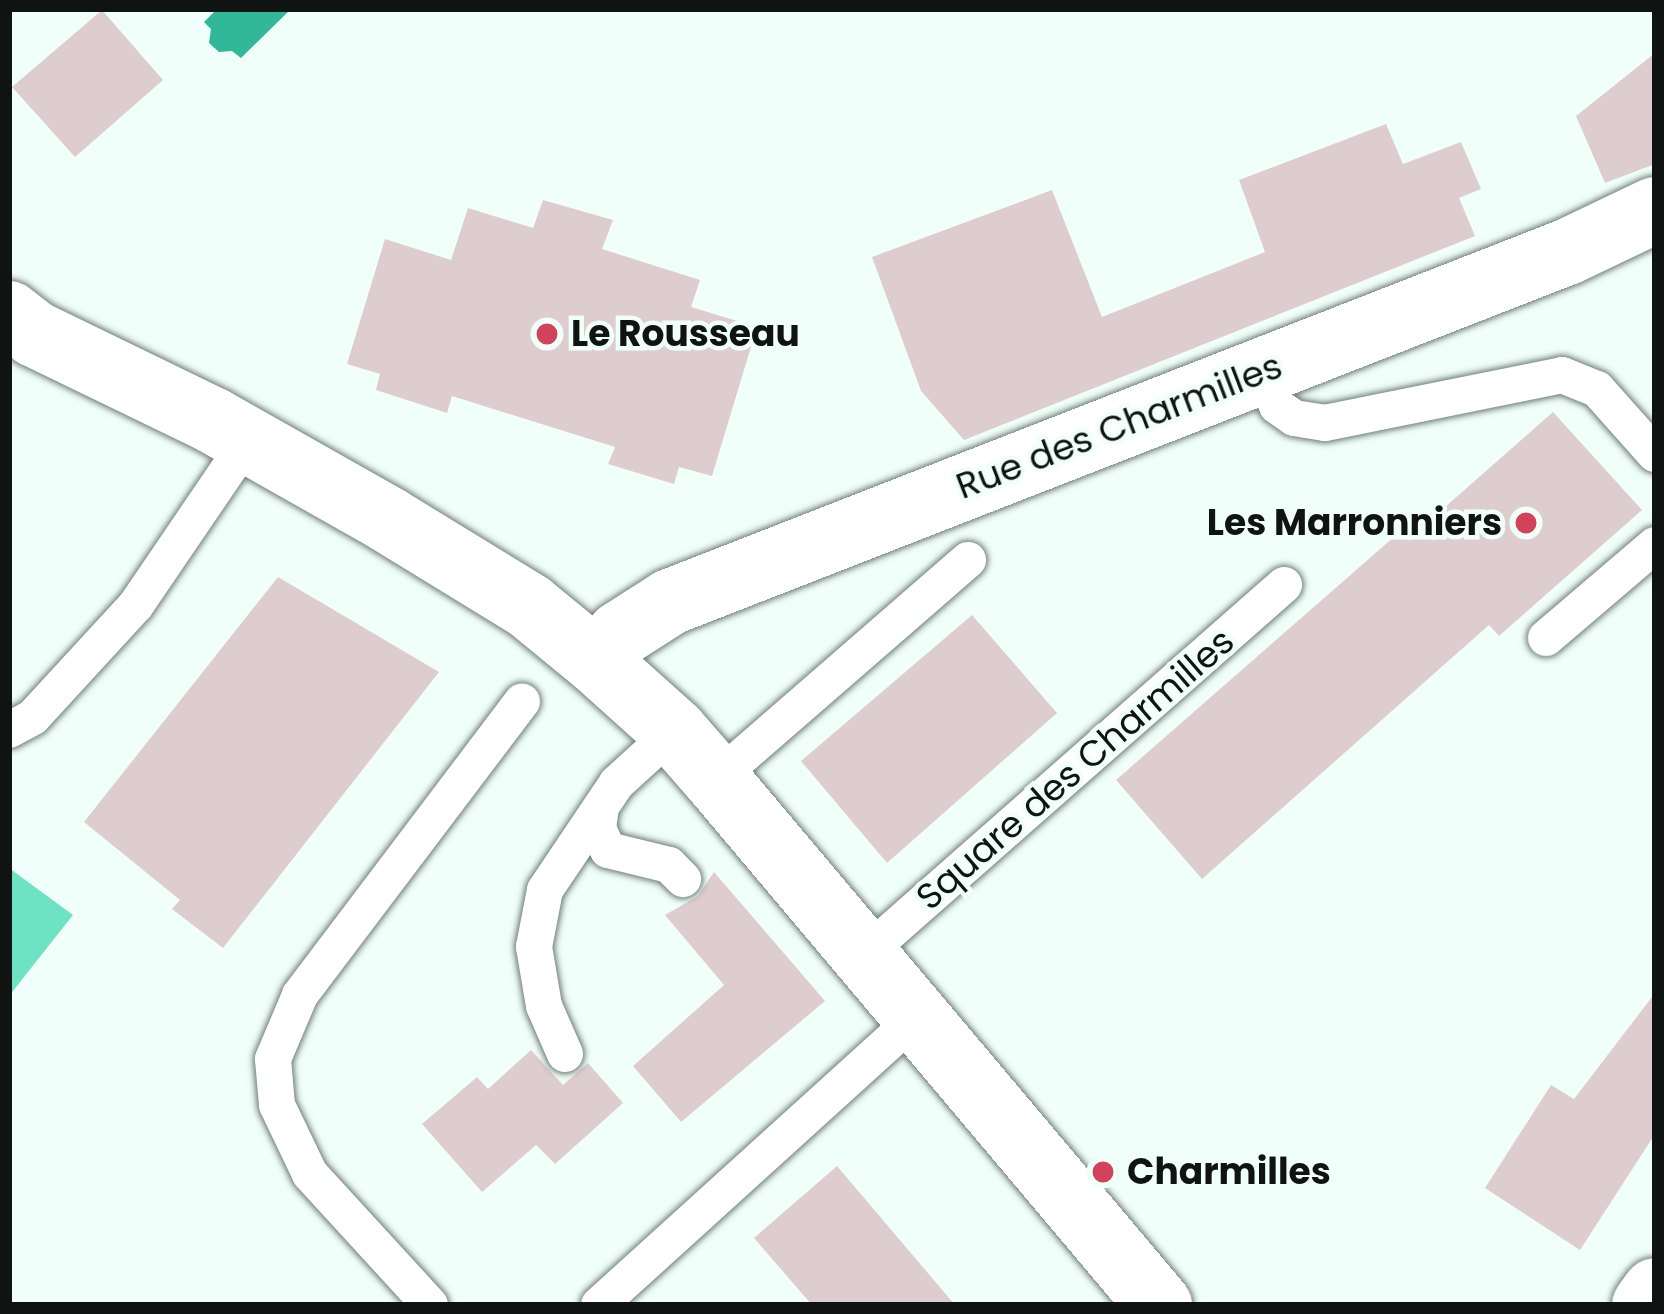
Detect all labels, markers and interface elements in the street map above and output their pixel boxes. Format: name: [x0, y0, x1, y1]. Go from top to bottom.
place label: Le Rousseau: [571, 312, 800, 356]
marker: Le Rousseau: [534, 321, 560, 347]
street label: Rue des Charmilles: [950, 344, 1288, 508]
place label: Les Marronniers: [1207, 501, 1502, 545]
marker: Les Marronniers: [1513, 510, 1539, 536]
street label: Square des Charmilles: [907, 619, 1243, 919]
place label: Charmilles: [1127, 1150, 1331, 1194]
marker: Charmilles: [1090, 1159, 1116, 1185]

